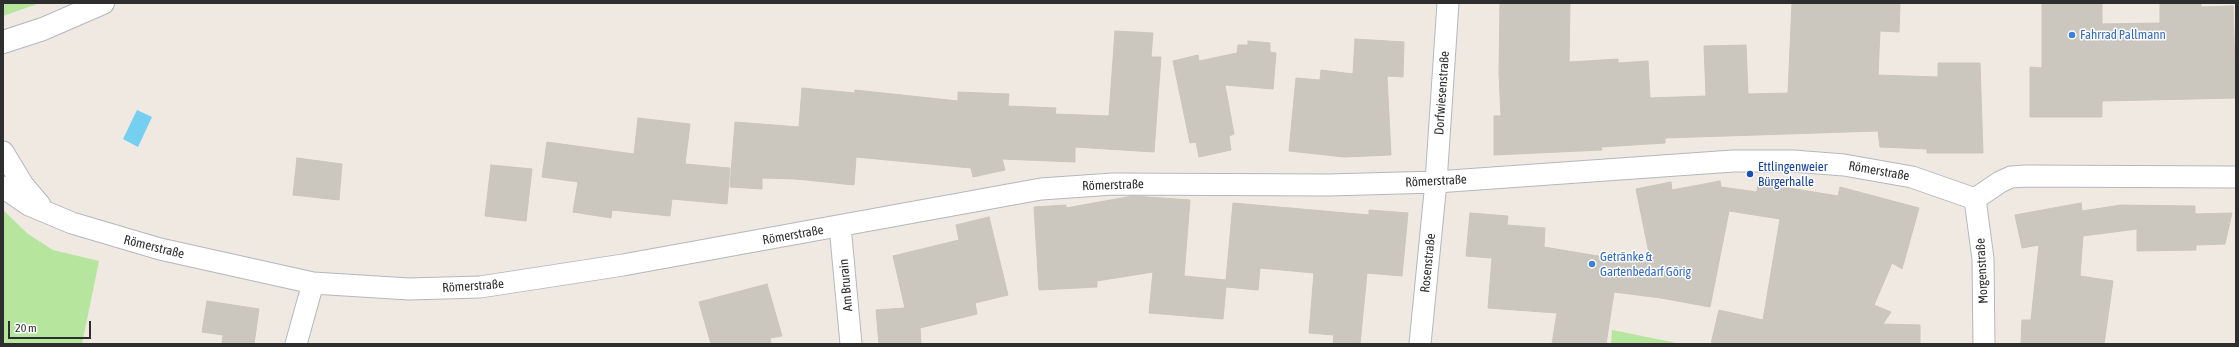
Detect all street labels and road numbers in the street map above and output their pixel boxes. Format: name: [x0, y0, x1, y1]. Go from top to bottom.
street label: Dorfwiesenstraße: [1431, 51, 1453, 135]
street label: Römerstraße: [1847, 158, 1911, 184]
street label: Römerstraße: [1405, 172, 1467, 190]
street label: Römerstraße: [1082, 176, 1144, 194]
street label: Römerstraße: [761, 222, 825, 248]
street label: Römerstraße: [122, 232, 186, 262]
street label: Rosenstraße: [1417, 233, 1439, 293]
street label: Morgenstraße: [1972, 238, 1992, 304]
street label: Am Brurain: [836, 258, 856, 312]
street label: Römerstraße: [442, 276, 504, 296]

